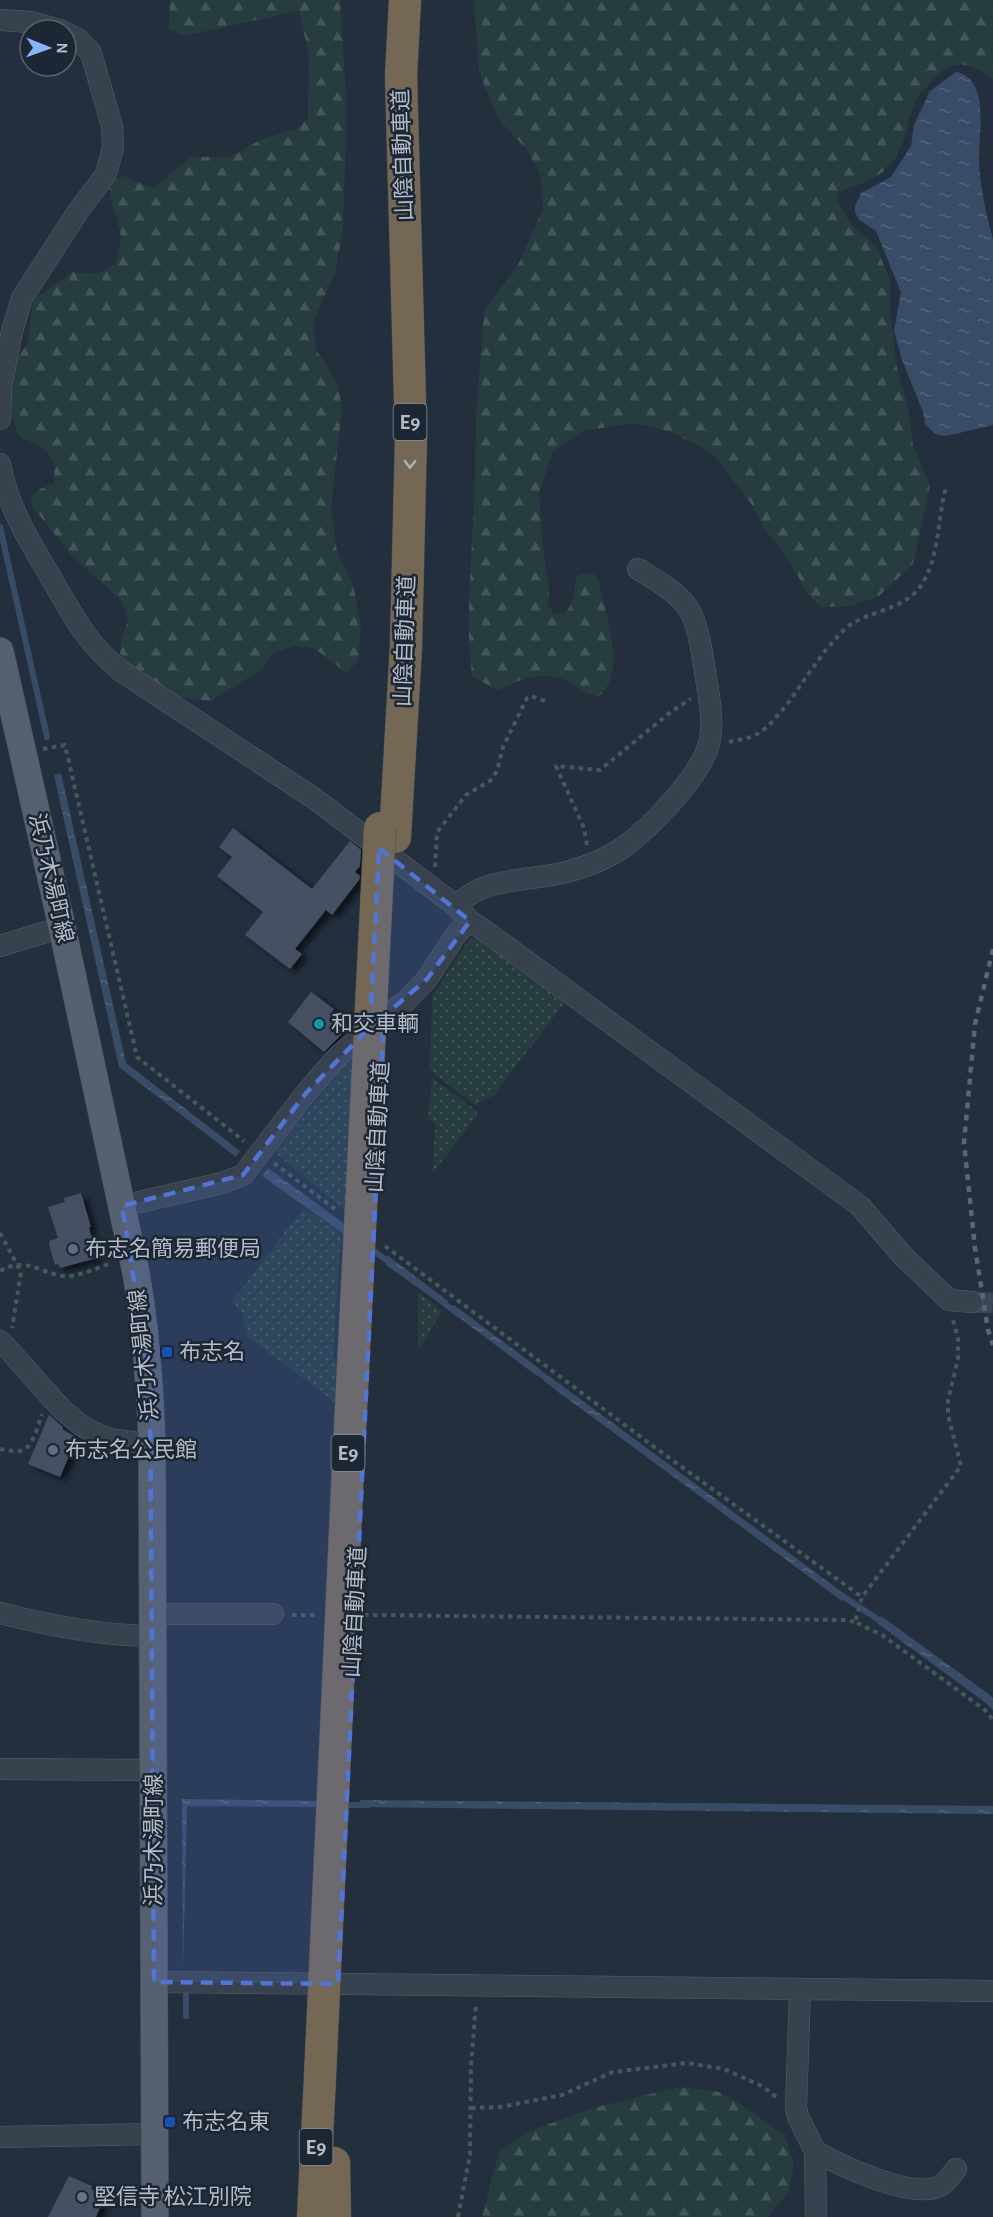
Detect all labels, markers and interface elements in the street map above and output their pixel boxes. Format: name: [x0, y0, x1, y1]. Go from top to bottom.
north arrow: [18, 18, 78, 78]
text: N: [54, 43, 70, 54]
street label: 山陰自動車道: [389, 89, 416, 221]
road number: E9: [394, 404, 426, 440]
one-way arrow: [404, 460, 416, 469]
street label: 山陰自動車道: [391, 575, 418, 707]
street label: 浜乃木湯町線: [25, 811, 78, 945]
place label: 和交車輌: [331, 1012, 419, 1035]
marker: 和交車輌: [312, 1017, 326, 1031]
street label: 山陰自動車道: [363, 1060, 392, 1193]
place label: 布志名簡易郵便局: [85, 1237, 261, 1260]
marker: 布志名簡易郵便局: [66, 1242, 80, 1256]
street label: 浜乃木湯町線: [125, 1288, 162, 1422]
place label: 布志名: [179, 1340, 245, 1363]
marker: 布志名: [160, 1345, 174, 1359]
road number: E9: [332, 1435, 364, 1471]
place label: 布志名公民館: [65, 1438, 197, 1461]
marker: 布志名公民館: [46, 1443, 60, 1457]
street label: 山陰自動車道: [340, 1545, 369, 1678]
street label: 浜乃木湯町線: [142, 1774, 165, 1906]
place label: 布志名東: [182, 2110, 270, 2133]
marker: 布志名東: [163, 2115, 177, 2129]
road number: E9: [300, 2129, 332, 2165]
place label: 堅信寺 松江別院: [94, 2185, 252, 2208]
marker: 堅信寺 松江別院: [75, 2190, 89, 2204]

